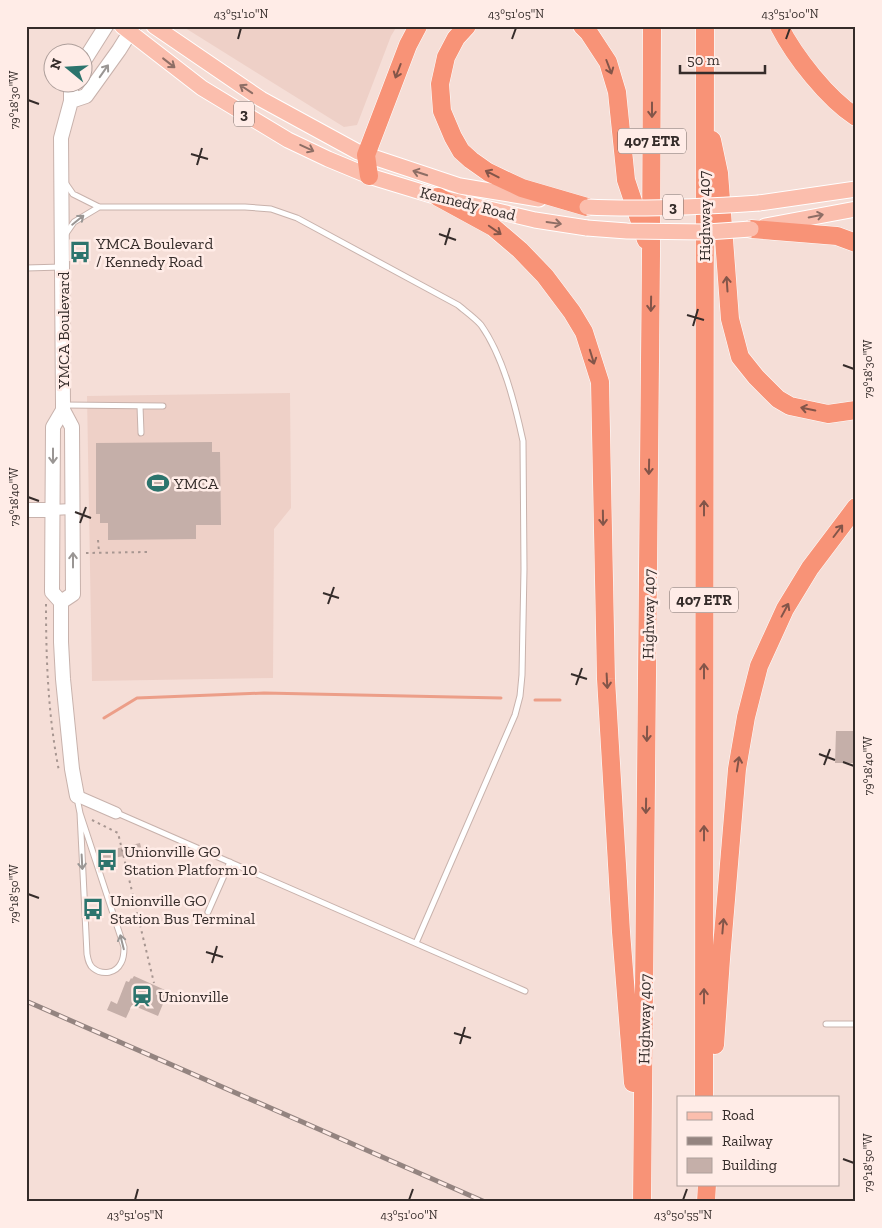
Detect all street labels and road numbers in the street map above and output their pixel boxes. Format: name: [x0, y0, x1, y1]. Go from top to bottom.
road number: 3: [234, 102, 254, 126]
road number: 407 ETR: [618, 128, 686, 154]
street label: Highway 407: [695, 170, 714, 261]
street label: Kennedy Road: [418, 182, 518, 225]
road number: 3: [663, 194, 683, 220]
street label: YMCA Boulevard: [54, 271, 73, 390]
street label: Highway 407: [638, 568, 659, 659]
road number: 407 ETR: [670, 588, 738, 612]
street label: Highway 407: [634, 973, 655, 1064]

